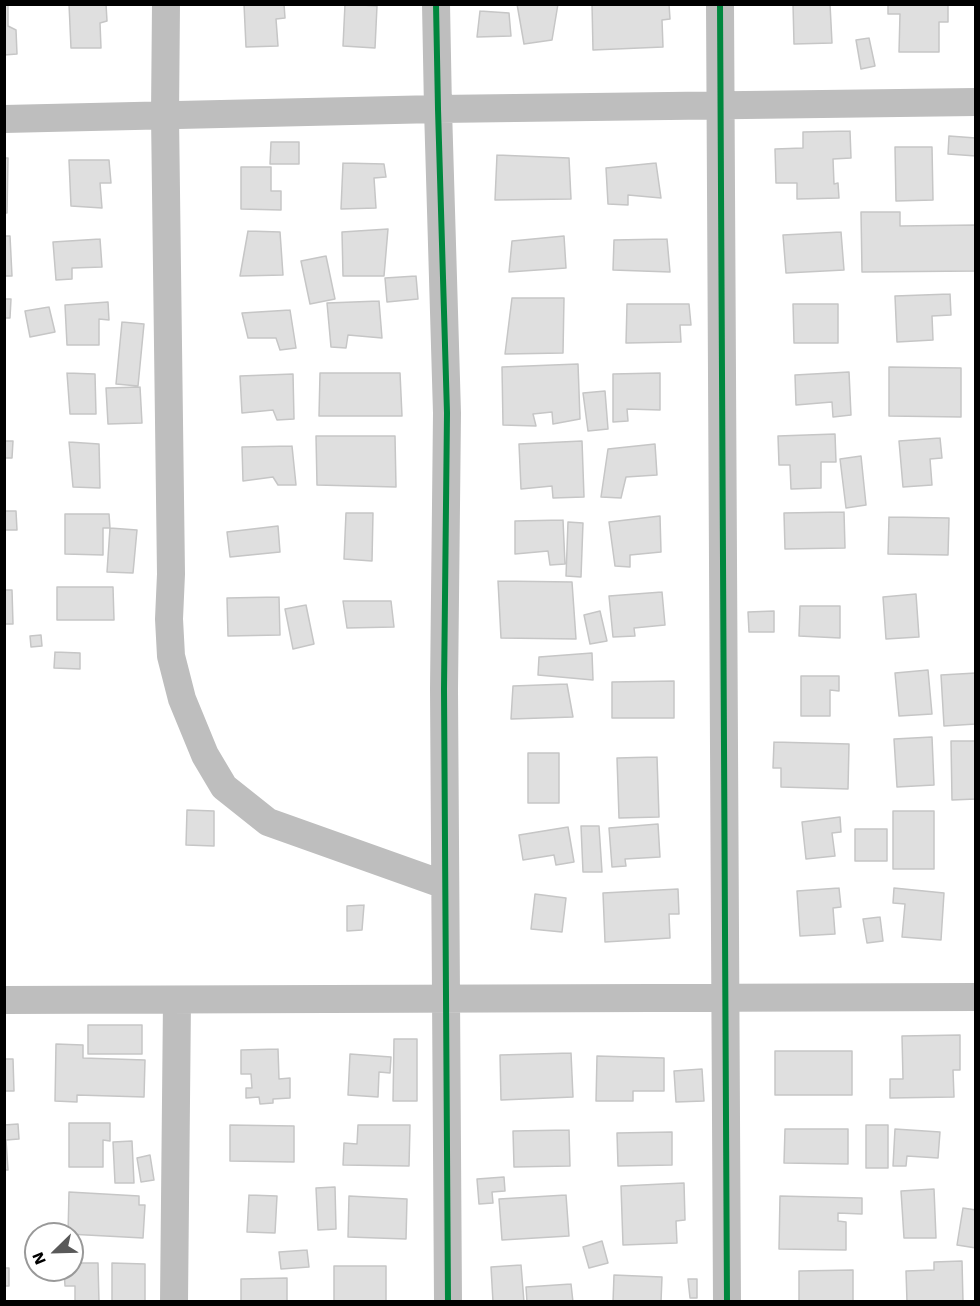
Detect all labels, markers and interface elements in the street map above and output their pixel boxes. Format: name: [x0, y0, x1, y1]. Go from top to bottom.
north arrow: [24, 1222, 84, 1282]
text: N: [28, 1249, 50, 1268]

